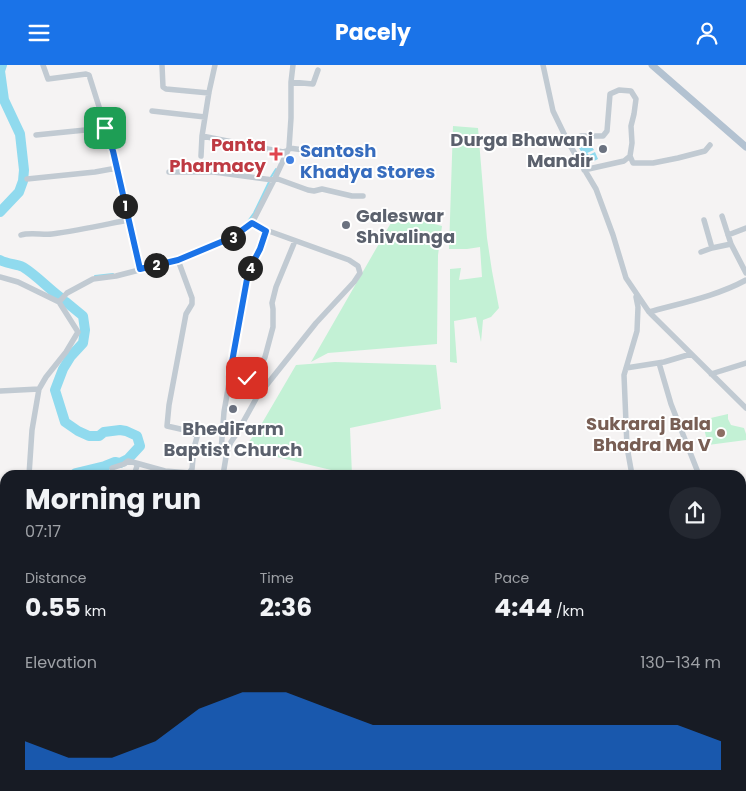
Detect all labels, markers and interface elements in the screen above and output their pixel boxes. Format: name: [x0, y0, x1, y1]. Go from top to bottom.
text: Pacely: [335, 17, 411, 48]
icon: menu: [25, 19, 53, 47]
icon: person: [693, 19, 721, 47]
pin: [84, 107, 126, 149]
icon: arrive: [91, 114, 119, 142]
place label: Durga Bhawani Mandir: [450, 127, 593, 173]
place label: Panta Pharmacy: [169, 132, 267, 178]
place label: Santosh Khadya Stores: [300, 138, 435, 184]
marker: Durga Bhawani Mandir: [597, 143, 609, 155]
marker: Panta Pharmacy: [270, 148, 282, 160]
marker: Santosh Khadya Stores: [284, 154, 296, 166]
pin: 1: [112, 193, 138, 219]
text: 1: [123, 196, 128, 216]
place label: Galeswar Shivalinga: [356, 203, 455, 249]
marker: Galeswar Shivalinga: [340, 219, 352, 231]
pin: 3: [220, 225, 246, 251]
text: 3: [229, 228, 238, 248]
pin: 2: [144, 253, 168, 277]
text: 2: [153, 255, 161, 275]
pin: 4: [238, 255, 262, 281]
text: 4: [246, 258, 255, 278]
pin: [226, 357, 268, 399]
icon: check: [233, 364, 261, 392]
marker: BhediFarm Baptist Church: [227, 403, 239, 415]
place label: Sukraraj Bala Bhadra Ma V: [586, 411, 711, 457]
place label: BhediFarm Baptist Church: [164, 416, 302, 462]
marker: Sukraraj Bala Bhadra Ma V: [715, 427, 727, 439]
text: Morning run: [25, 480, 201, 519]
button: share: [669, 487, 721, 539]
text: 07:17: [25, 520, 61, 543]
text: Distance: [25, 568, 86, 588]
text: Time: [260, 568, 294, 588]
text: Pace: [494, 568, 529, 588]
text: 0.55: [25, 590, 81, 625]
text: 2:36: [260, 590, 312, 625]
text: 4:44: [494, 590, 552, 625]
text: km: [81, 601, 106, 621]
text: /km: [552, 601, 584, 621]
text: Elevation: [25, 651, 97, 674]
text: 130–134 m: [640, 651, 721, 674]

